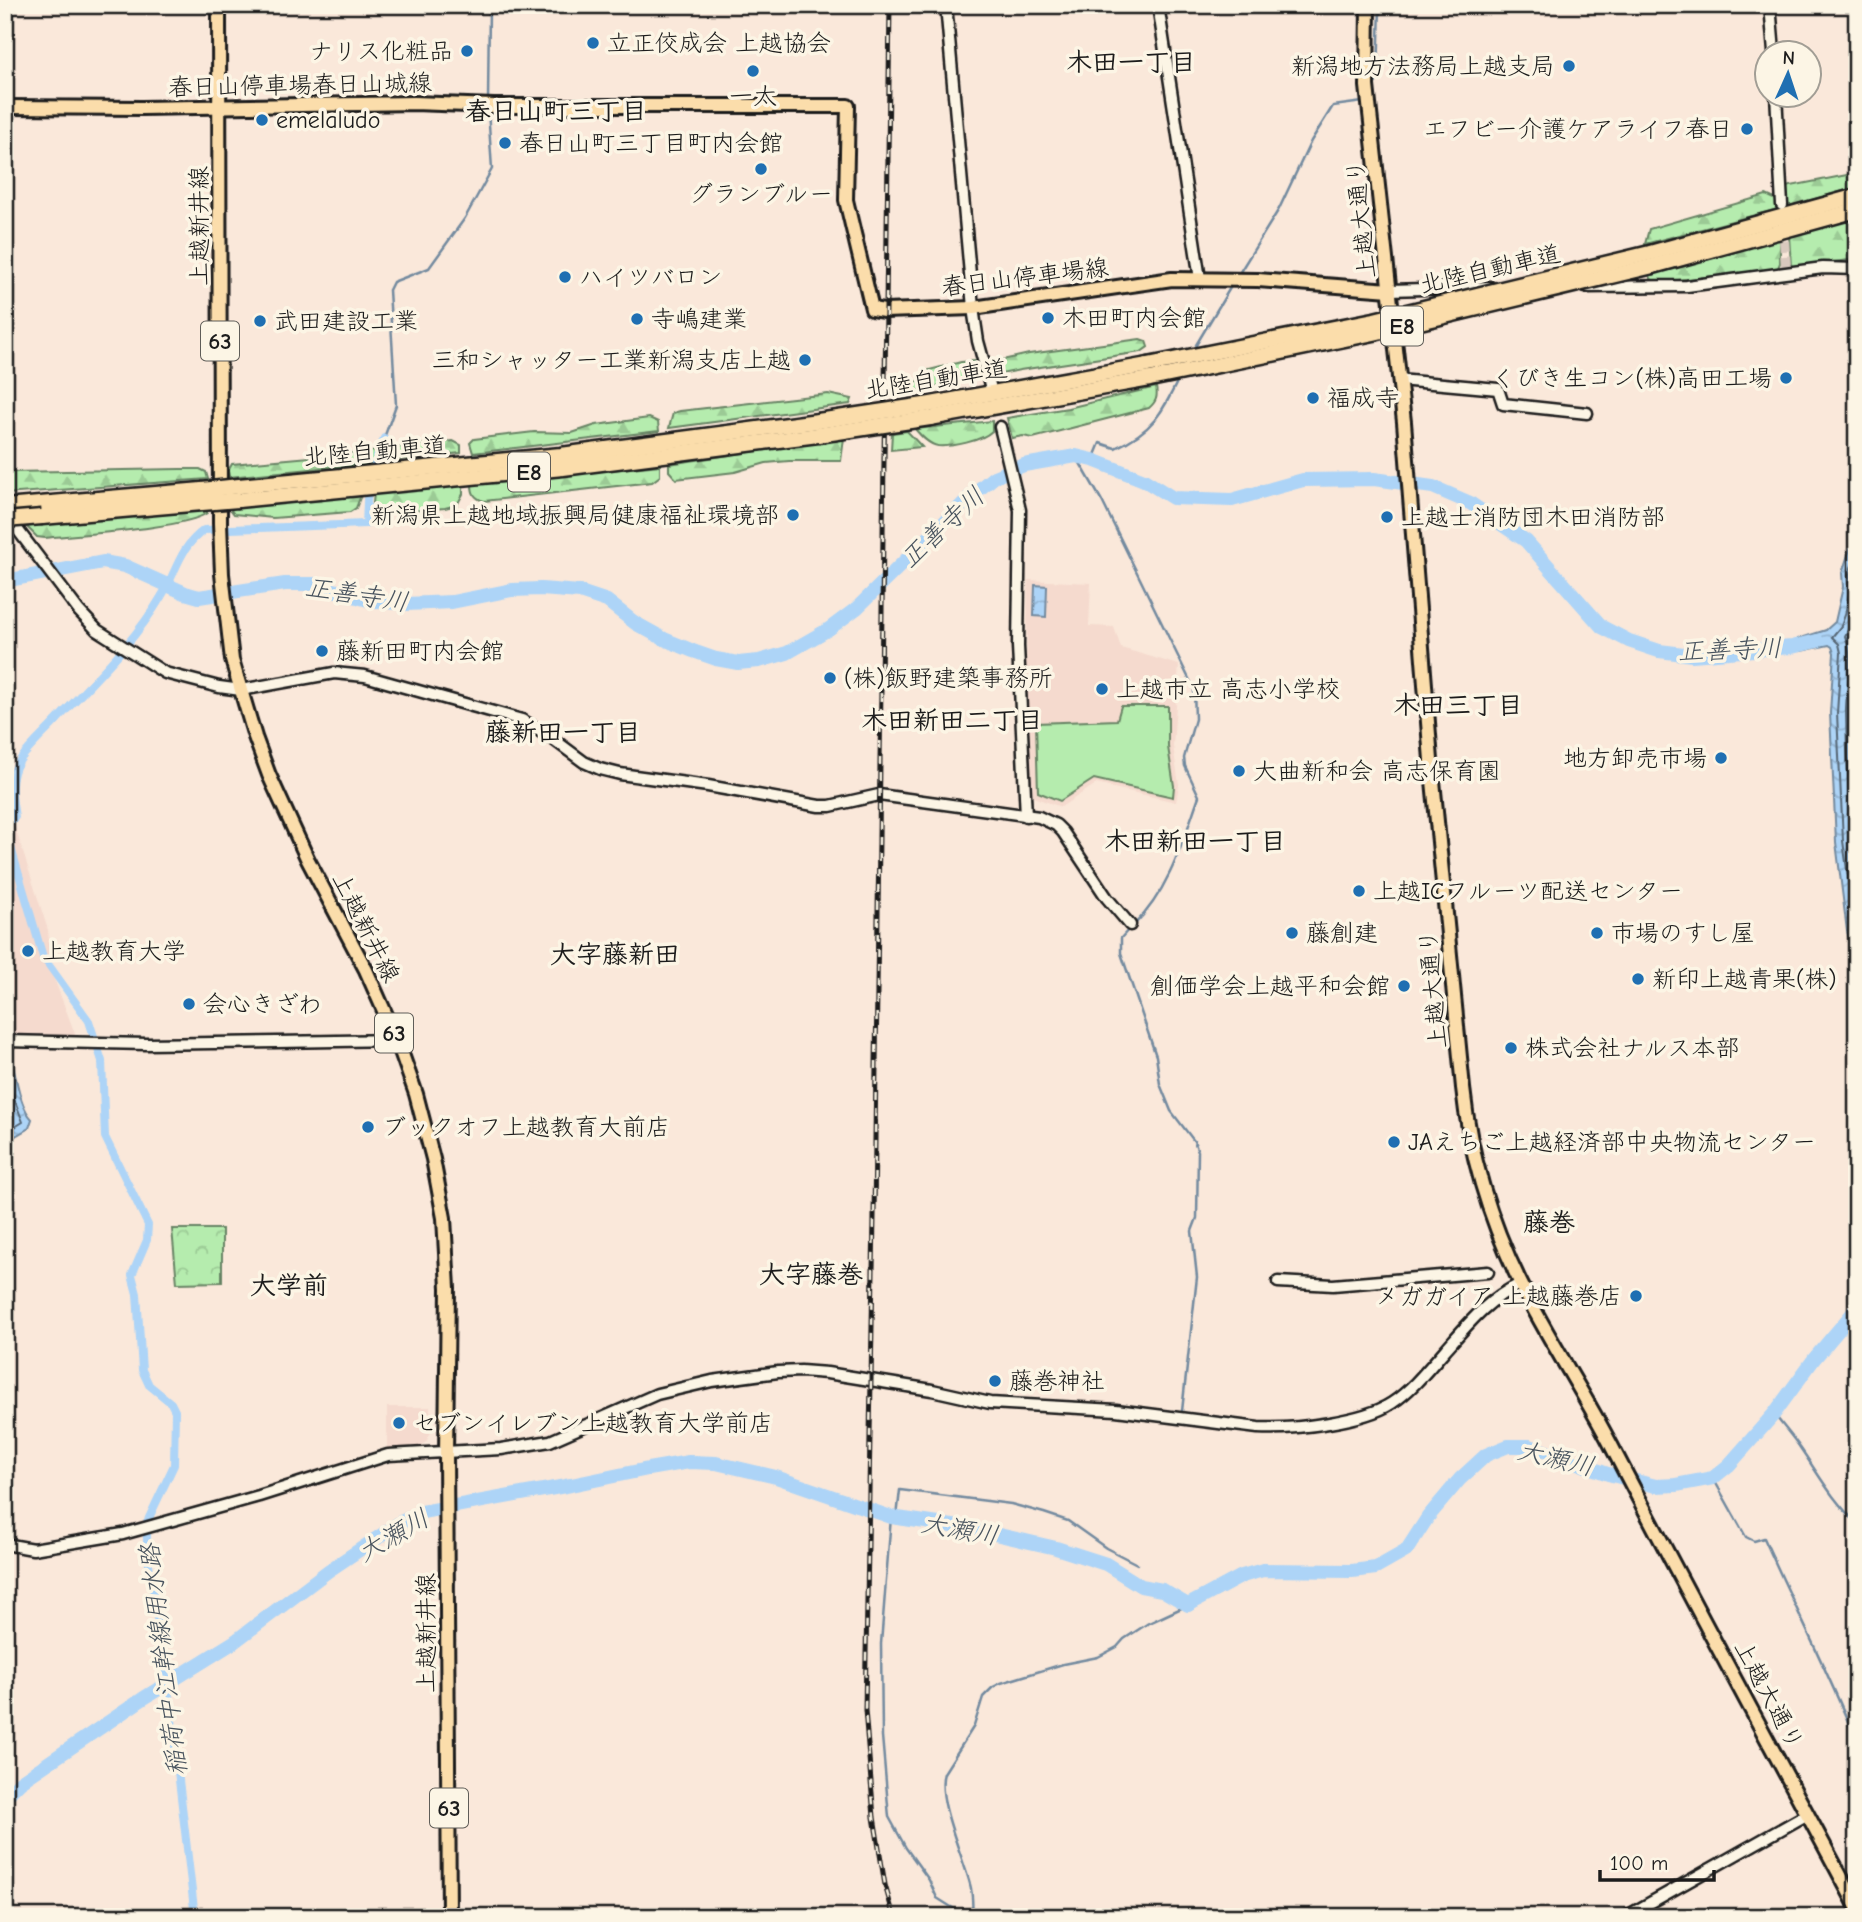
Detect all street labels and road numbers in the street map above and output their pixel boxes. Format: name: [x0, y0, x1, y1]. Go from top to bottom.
street label: 春日山停車場春日山城線: [168, 69, 432, 101]
street label: 上越大通り: [1341, 158, 1381, 280]
street label: 上越新井線: [185, 166, 213, 286]
street label: 北陸自動車道: [1417, 239, 1563, 299]
street label: 春日山停車場線: [940, 253, 1110, 301]
road number: E8: [1381, 306, 1423, 346]
road number: 63: [201, 322, 239, 360]
street label: 北陸自動車道: [863, 354, 1009, 404]
street label: 北陸自動車道: [302, 431, 448, 471]
road number: E8: [508, 452, 550, 492]
street label: 上越新井線: [326, 867, 406, 987]
street label: 上越大通り: [1414, 928, 1452, 1050]
road number: 63: [375, 1014, 413, 1052]
street label: 上越新井線: [412, 1573, 440, 1693]
street label: 上越大通り: [1728, 1635, 1810, 1755]
road number: 63: [430, 1788, 468, 1828]

